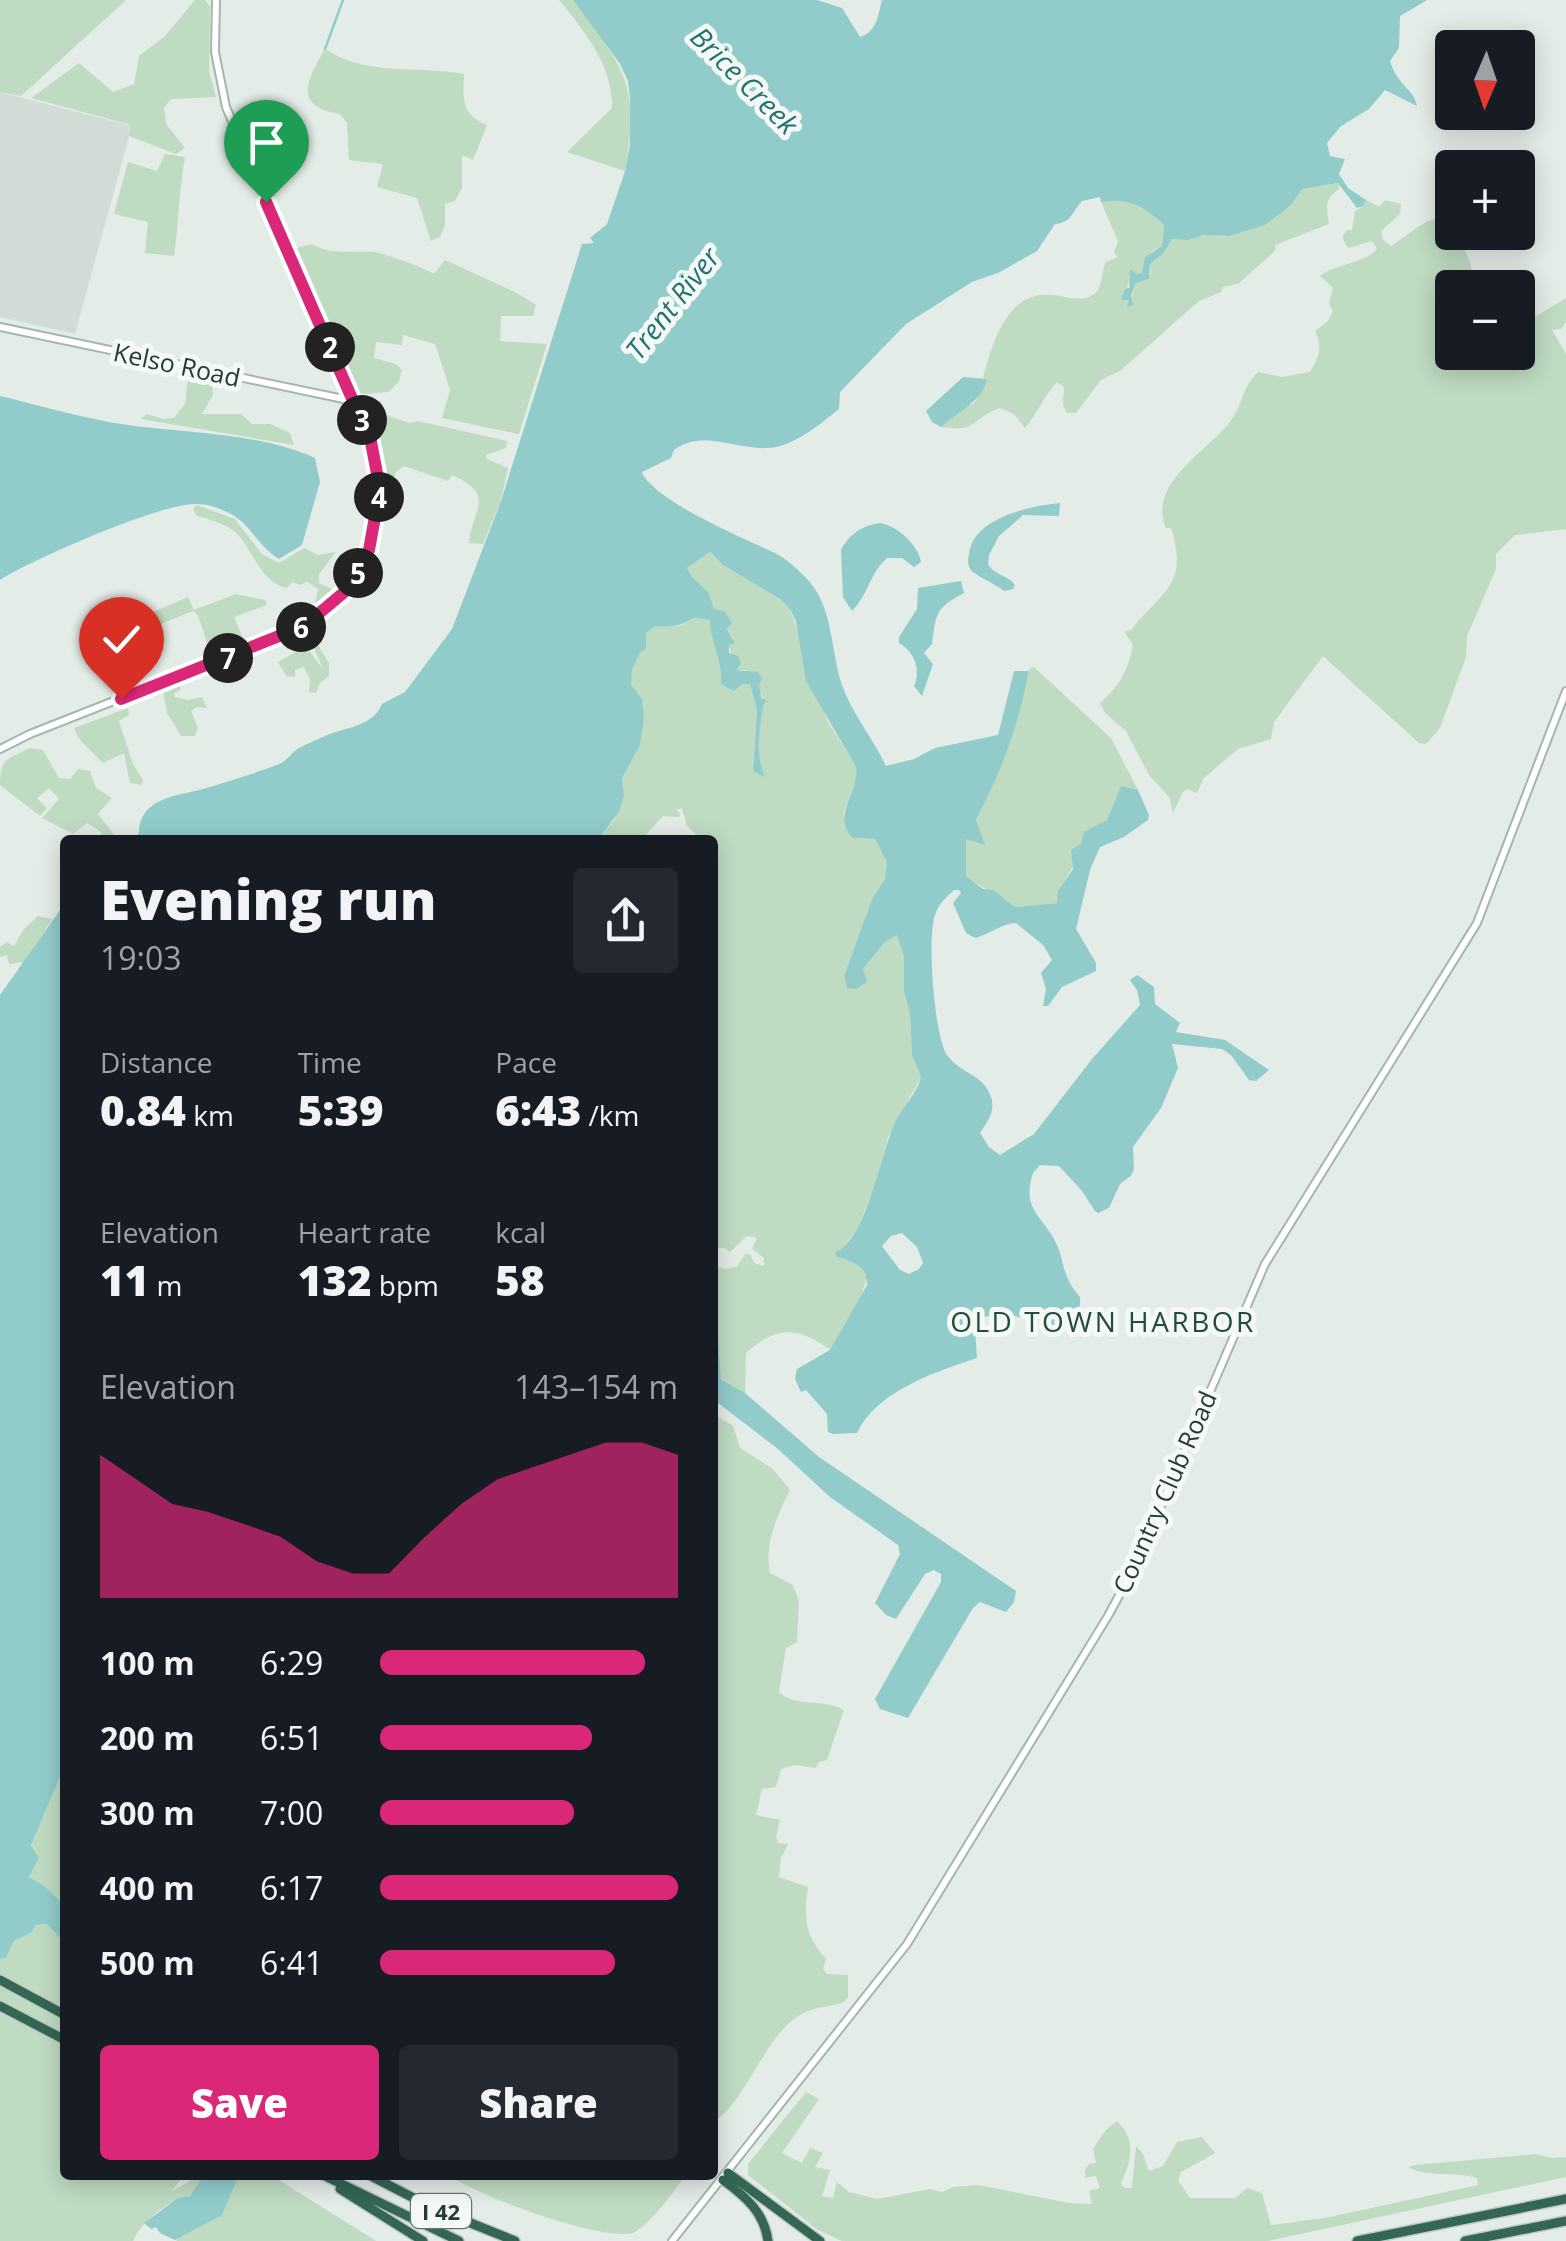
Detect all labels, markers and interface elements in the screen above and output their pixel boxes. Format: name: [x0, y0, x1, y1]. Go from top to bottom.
water label: Brice Creek: [683, 18, 808, 143]
north arrow: [1435, 30, 1535, 130]
map controls: [1435, 30, 1535, 370]
pin: [224, 100, 309, 203]
icon: arrive: [239, 115, 294, 170]
button: +: [1435, 150, 1535, 250]
water label: Trent River: [616, 238, 728, 367]
button: −: [1435, 270, 1535, 370]
pin: 2: [305, 322, 355, 372]
text: 2: [322, 328, 338, 366]
street label: Kelso Road: [110, 334, 244, 394]
pin: 3: [337, 395, 387, 445]
text: 3: [354, 401, 370, 439]
pin: 4: [354, 472, 404, 522]
text: 4: [371, 478, 387, 516]
pin: 5: [333, 548, 383, 598]
text: 5: [350, 554, 366, 592]
pin: [79, 597, 164, 700]
pin: 6: [276, 602, 326, 652]
text: 6: [293, 608, 309, 646]
icon: check: [94, 612, 149, 667]
pin: 7: [203, 633, 253, 683]
text: 7: [220, 639, 236, 677]
text: Evening run: [100, 861, 436, 936]
button: share: [573, 868, 678, 973]
text: 19:03: [100, 936, 182, 979]
text: Distance: [100, 1043, 213, 1081]
text: Time: [298, 1043, 362, 1081]
text: Pace: [495, 1043, 557, 1081]
text: 0.84: [100, 1081, 186, 1138]
text: 5:39: [298, 1081, 384, 1138]
text: 6:43: [495, 1081, 581, 1138]
text: km: [186, 1096, 234, 1134]
text: /km: [581, 1096, 639, 1134]
text: Elevation: [100, 1213, 219, 1251]
text: Heart rate: [298, 1213, 431, 1251]
text: kcal: [495, 1213, 546, 1251]
text: 11: [100, 1251, 149, 1308]
text: 132: [298, 1251, 371, 1308]
text: 58: [495, 1251, 545, 1308]
text: m: [149, 1266, 182, 1304]
text: bpm: [371, 1266, 439, 1304]
district label: OLD TOWN HARBOR: [950, 1302, 1256, 1340]
text: Elevation: [100, 1365, 236, 1408]
text: 143–154 m: [514, 1365, 678, 1408]
street label: Country Club Road: [1104, 1385, 1224, 1599]
text: 100 m: [100, 1641, 195, 1684]
text: 6:29: [260, 1641, 323, 1684]
text: 200 m: [100, 1716, 195, 1759]
text: 6:51: [260, 1716, 323, 1759]
text: 300 m: [100, 1791, 195, 1834]
text: 7:00: [260, 1791, 323, 1834]
text: 400 m: [100, 1866, 195, 1909]
text: 6:17: [260, 1866, 323, 1909]
text: 500 m: [100, 1941, 195, 1984]
text: 6:41: [260, 1941, 323, 1984]
button: Save: [100, 2045, 379, 2160]
button: Share: [399, 2045, 678, 2160]
road number: I 42: [411, 2194, 471, 2228]

